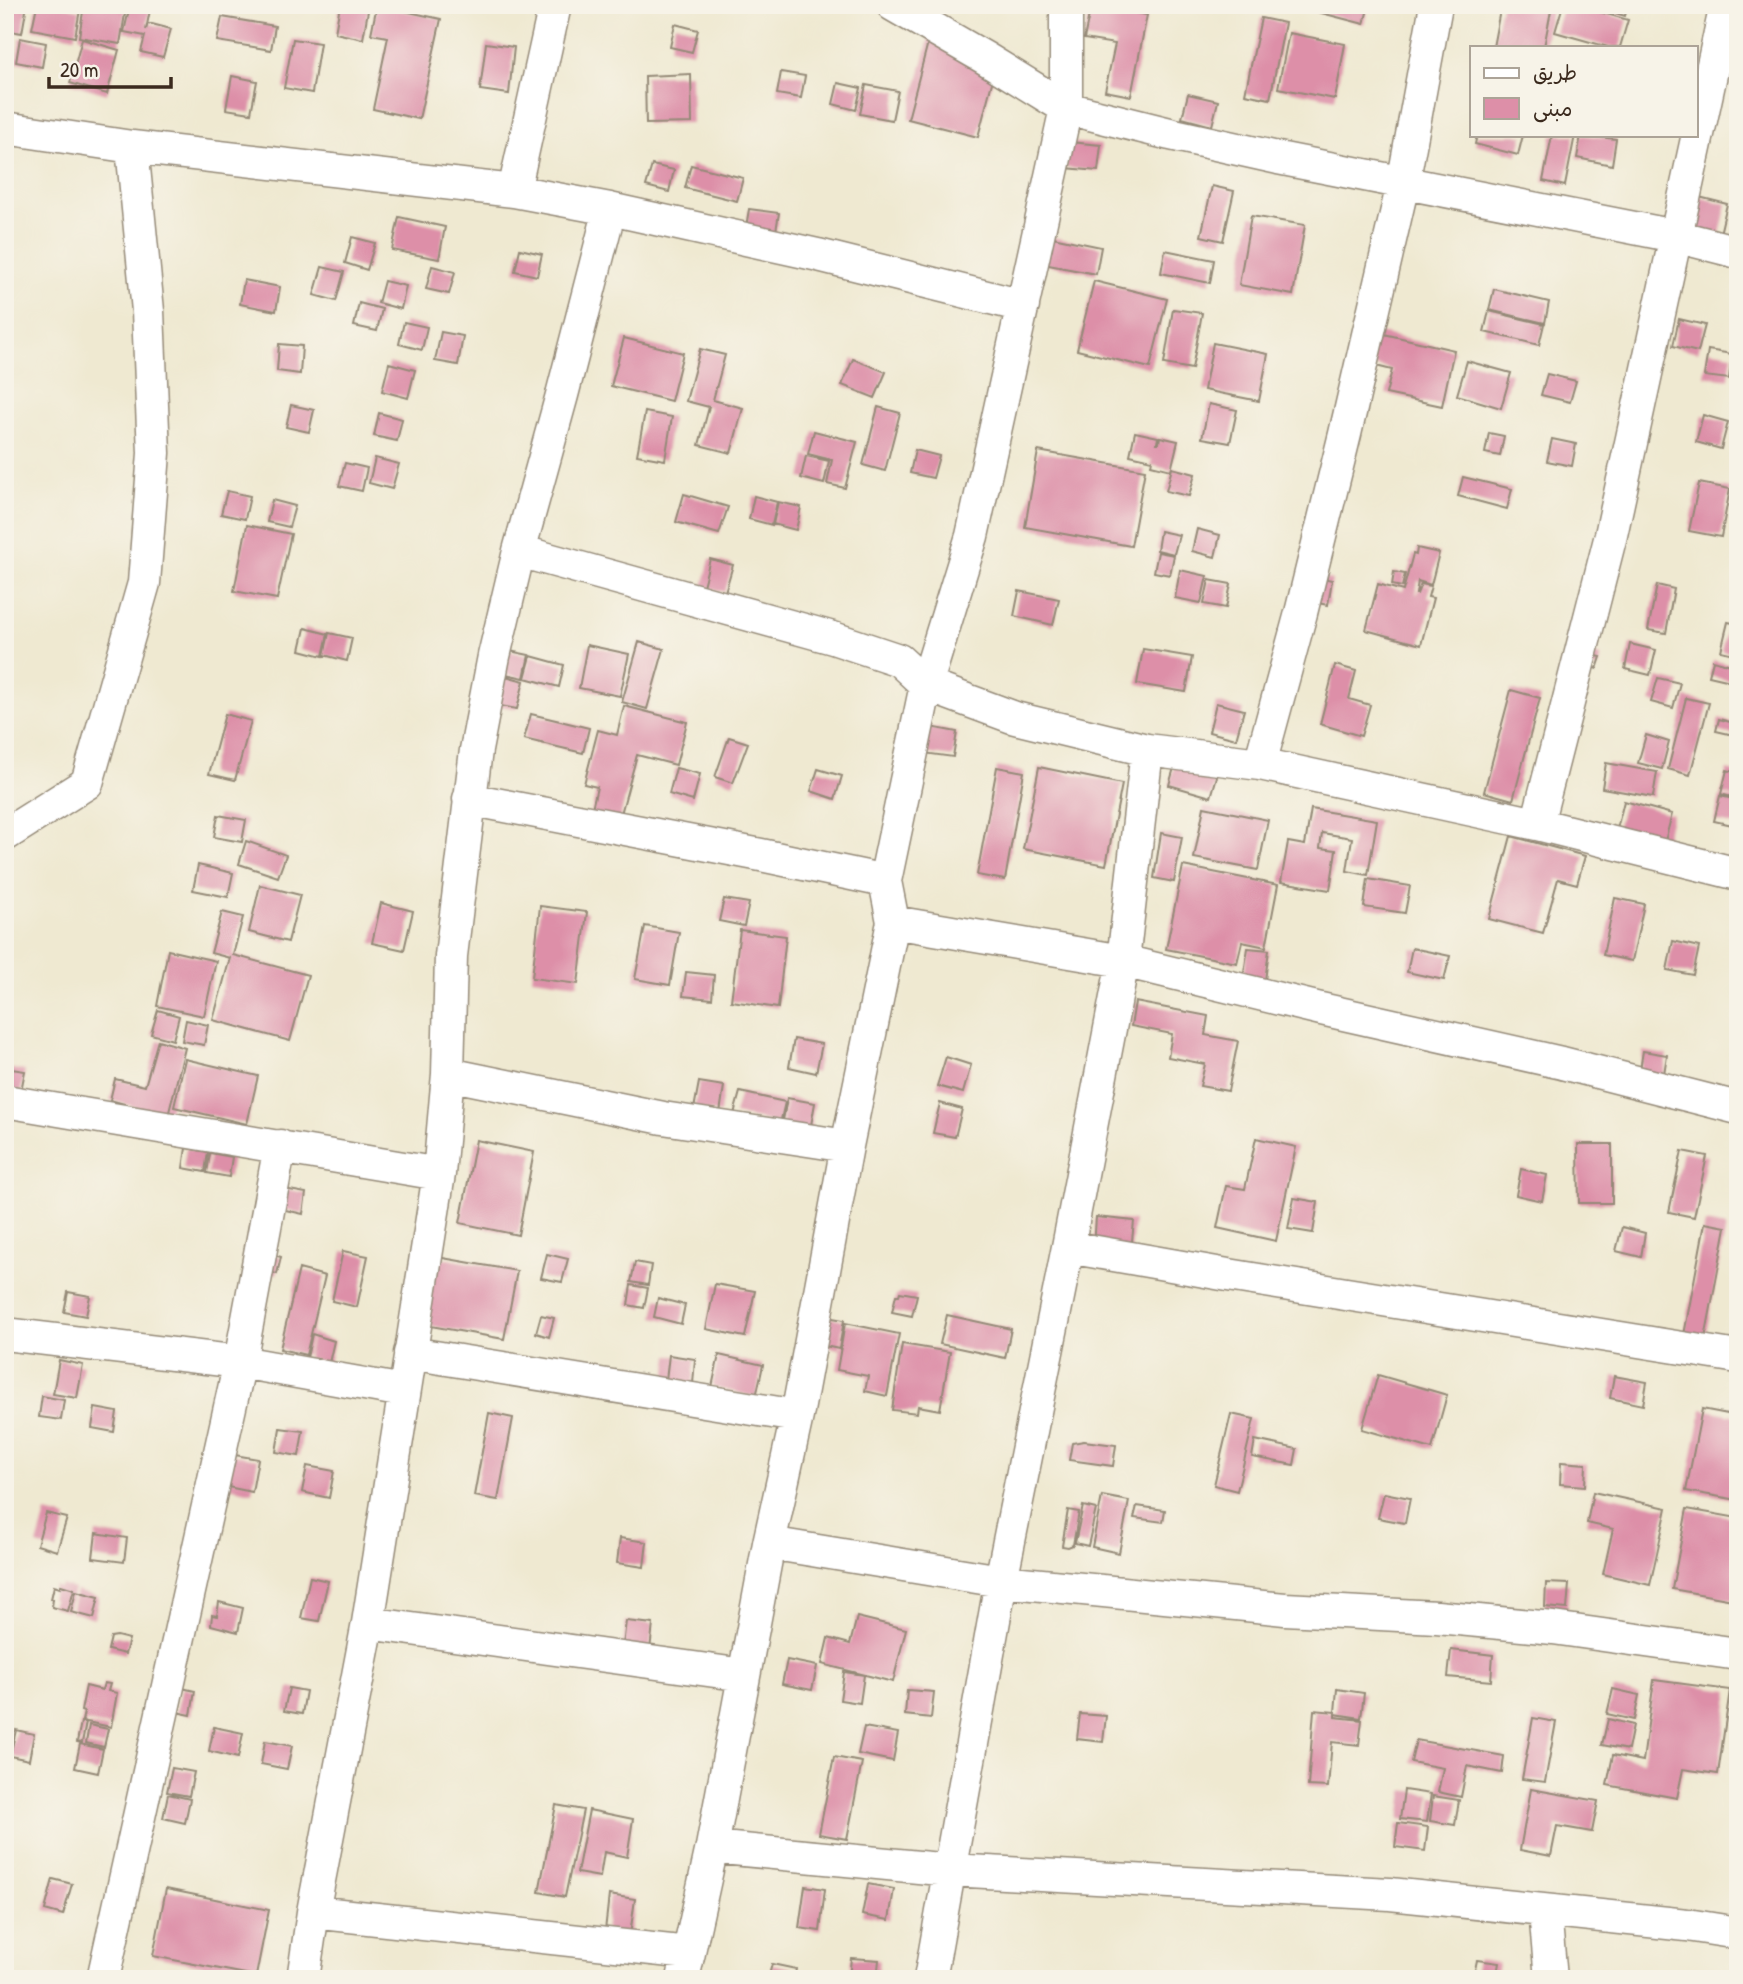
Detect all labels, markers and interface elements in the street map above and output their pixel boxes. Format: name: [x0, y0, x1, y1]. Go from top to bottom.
scale bar: [49, 46, 172, 90]
legend: [1470, 46, 1698, 136]
text: 20 m: [60, 55, 98, 84]
text: طريق: [1533, 58, 1577, 87]
text: مبنى: [1533, 94, 1572, 123]

